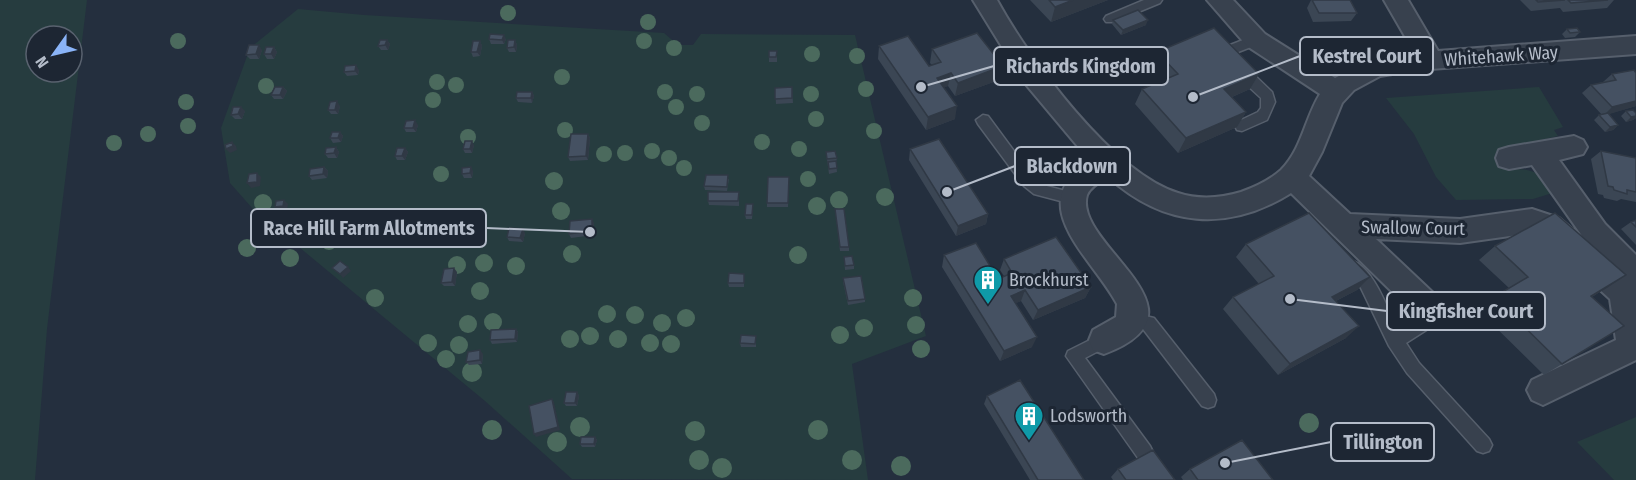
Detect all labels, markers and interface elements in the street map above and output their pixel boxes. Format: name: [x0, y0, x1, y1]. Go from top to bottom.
north arrow: [24, 24, 84, 84]
callout: Kestrel Court: [1300, 37, 1433, 75]
street label: Whitehawk Way: [1443, 41, 1559, 71]
text: Kestrel Court: [1312, 44, 1423, 68]
callout: Richards Kingdom: [994, 47, 1168, 85]
text: N: [31, 53, 53, 71]
text: Richards Kingdom: [1006, 54, 1156, 78]
callout: Blackdown: [1015, 147, 1130, 185]
text: Blackdown: [1027, 154, 1117, 178]
callout: Race Hill Farm Allotments: [251, 209, 486, 247]
text: Race Hill Farm Allotments: [263, 216, 475, 240]
street label: Swallow Court: [1361, 216, 1465, 240]
building icon: Brockhurst: [972, 264, 1004, 306]
place label: Brockhurst: [1009, 269, 1089, 291]
callout: Kingfisher Court: [1387, 292, 1545, 330]
text: Kingfisher Court: [1399, 299, 1534, 323]
building icon: Lodsworth: [1013, 400, 1045, 442]
place label: Lodsworth: [1050, 405, 1127, 427]
callout: Tillington: [1331, 423, 1434, 461]
text: Tillington: [1343, 430, 1423, 454]

